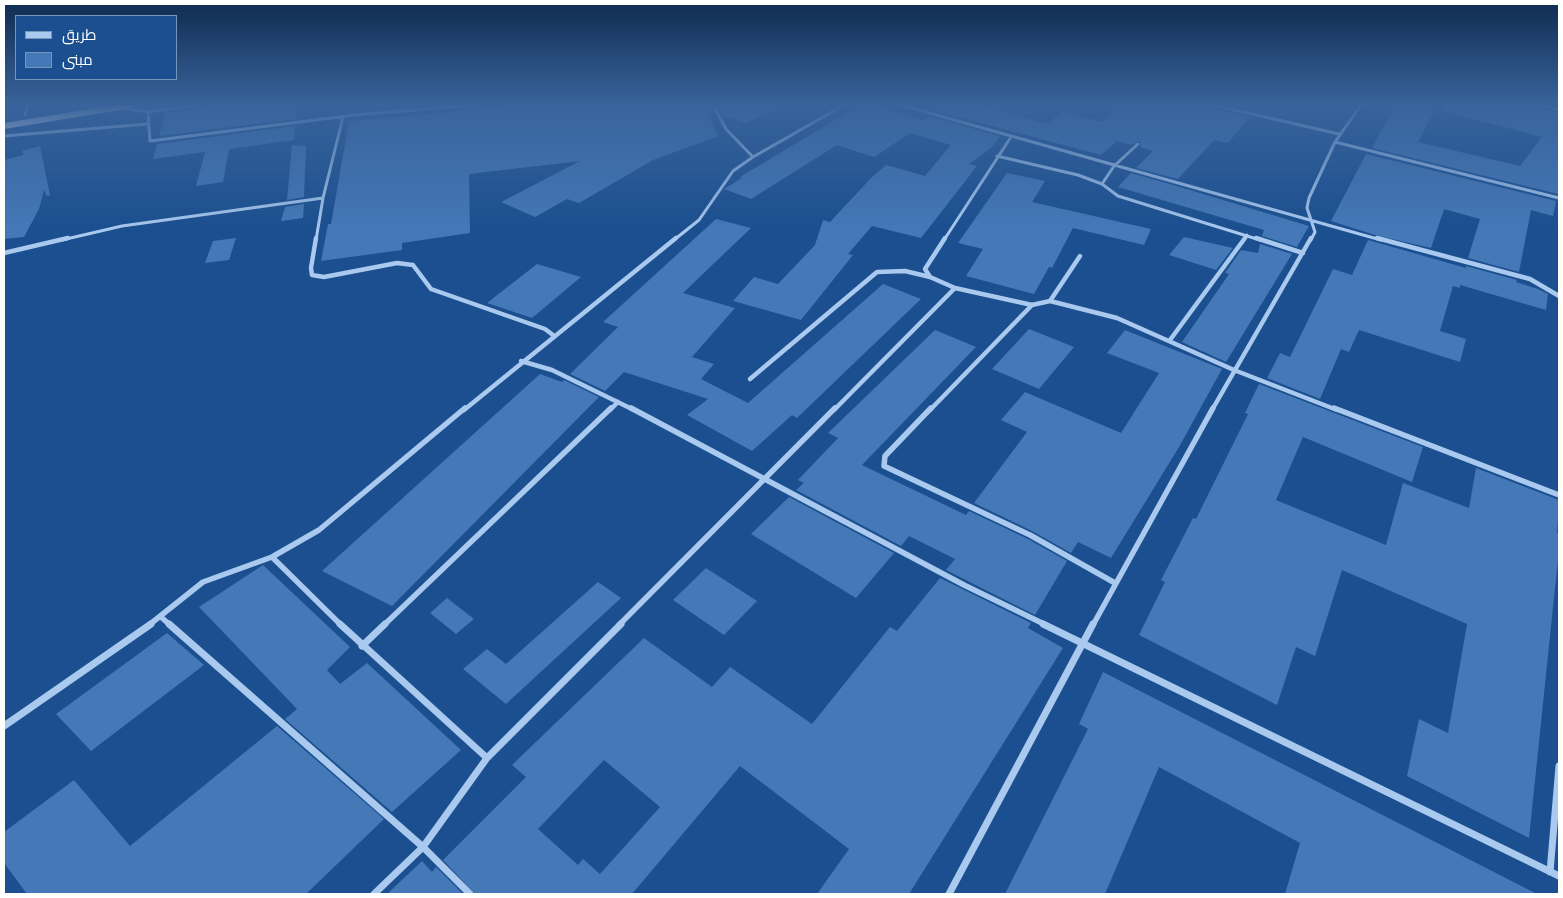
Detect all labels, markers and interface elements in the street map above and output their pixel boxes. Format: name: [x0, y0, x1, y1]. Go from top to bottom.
legend: [15, 15, 178, 80]
text: طريق: [62, 25, 96, 44]
text: مبنى: [62, 50, 93, 69]

